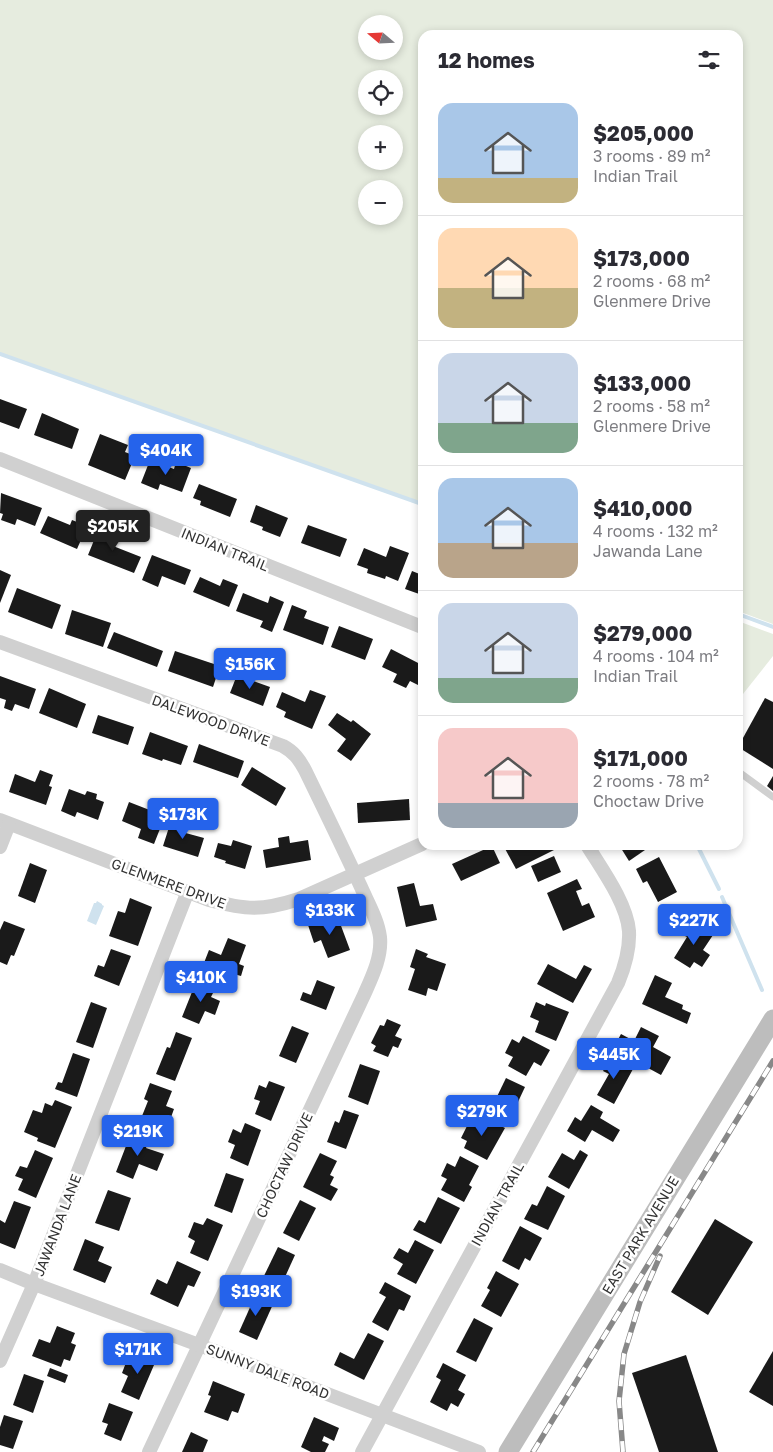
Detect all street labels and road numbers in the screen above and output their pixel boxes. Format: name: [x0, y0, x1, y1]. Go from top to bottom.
street label: INDIAN TRAIL: [179, 524, 271, 574]
street label: DALEWOOD DRIVE: [150, 691, 272, 749]
street label: GLENMERE DRIVE: [109, 854, 229, 912]
street label: CHOCTAW DRIVE: [252, 1110, 316, 1220]
street label: INDIAN TRAIL: [467, 1159, 527, 1249]
street label: JAWANDA LANE: [30, 1172, 84, 1278]
street label: EAST PARK AVENUE: [598, 1173, 682, 1297]
street label: SUNNY DALE ROAD: [204, 1340, 332, 1402]

